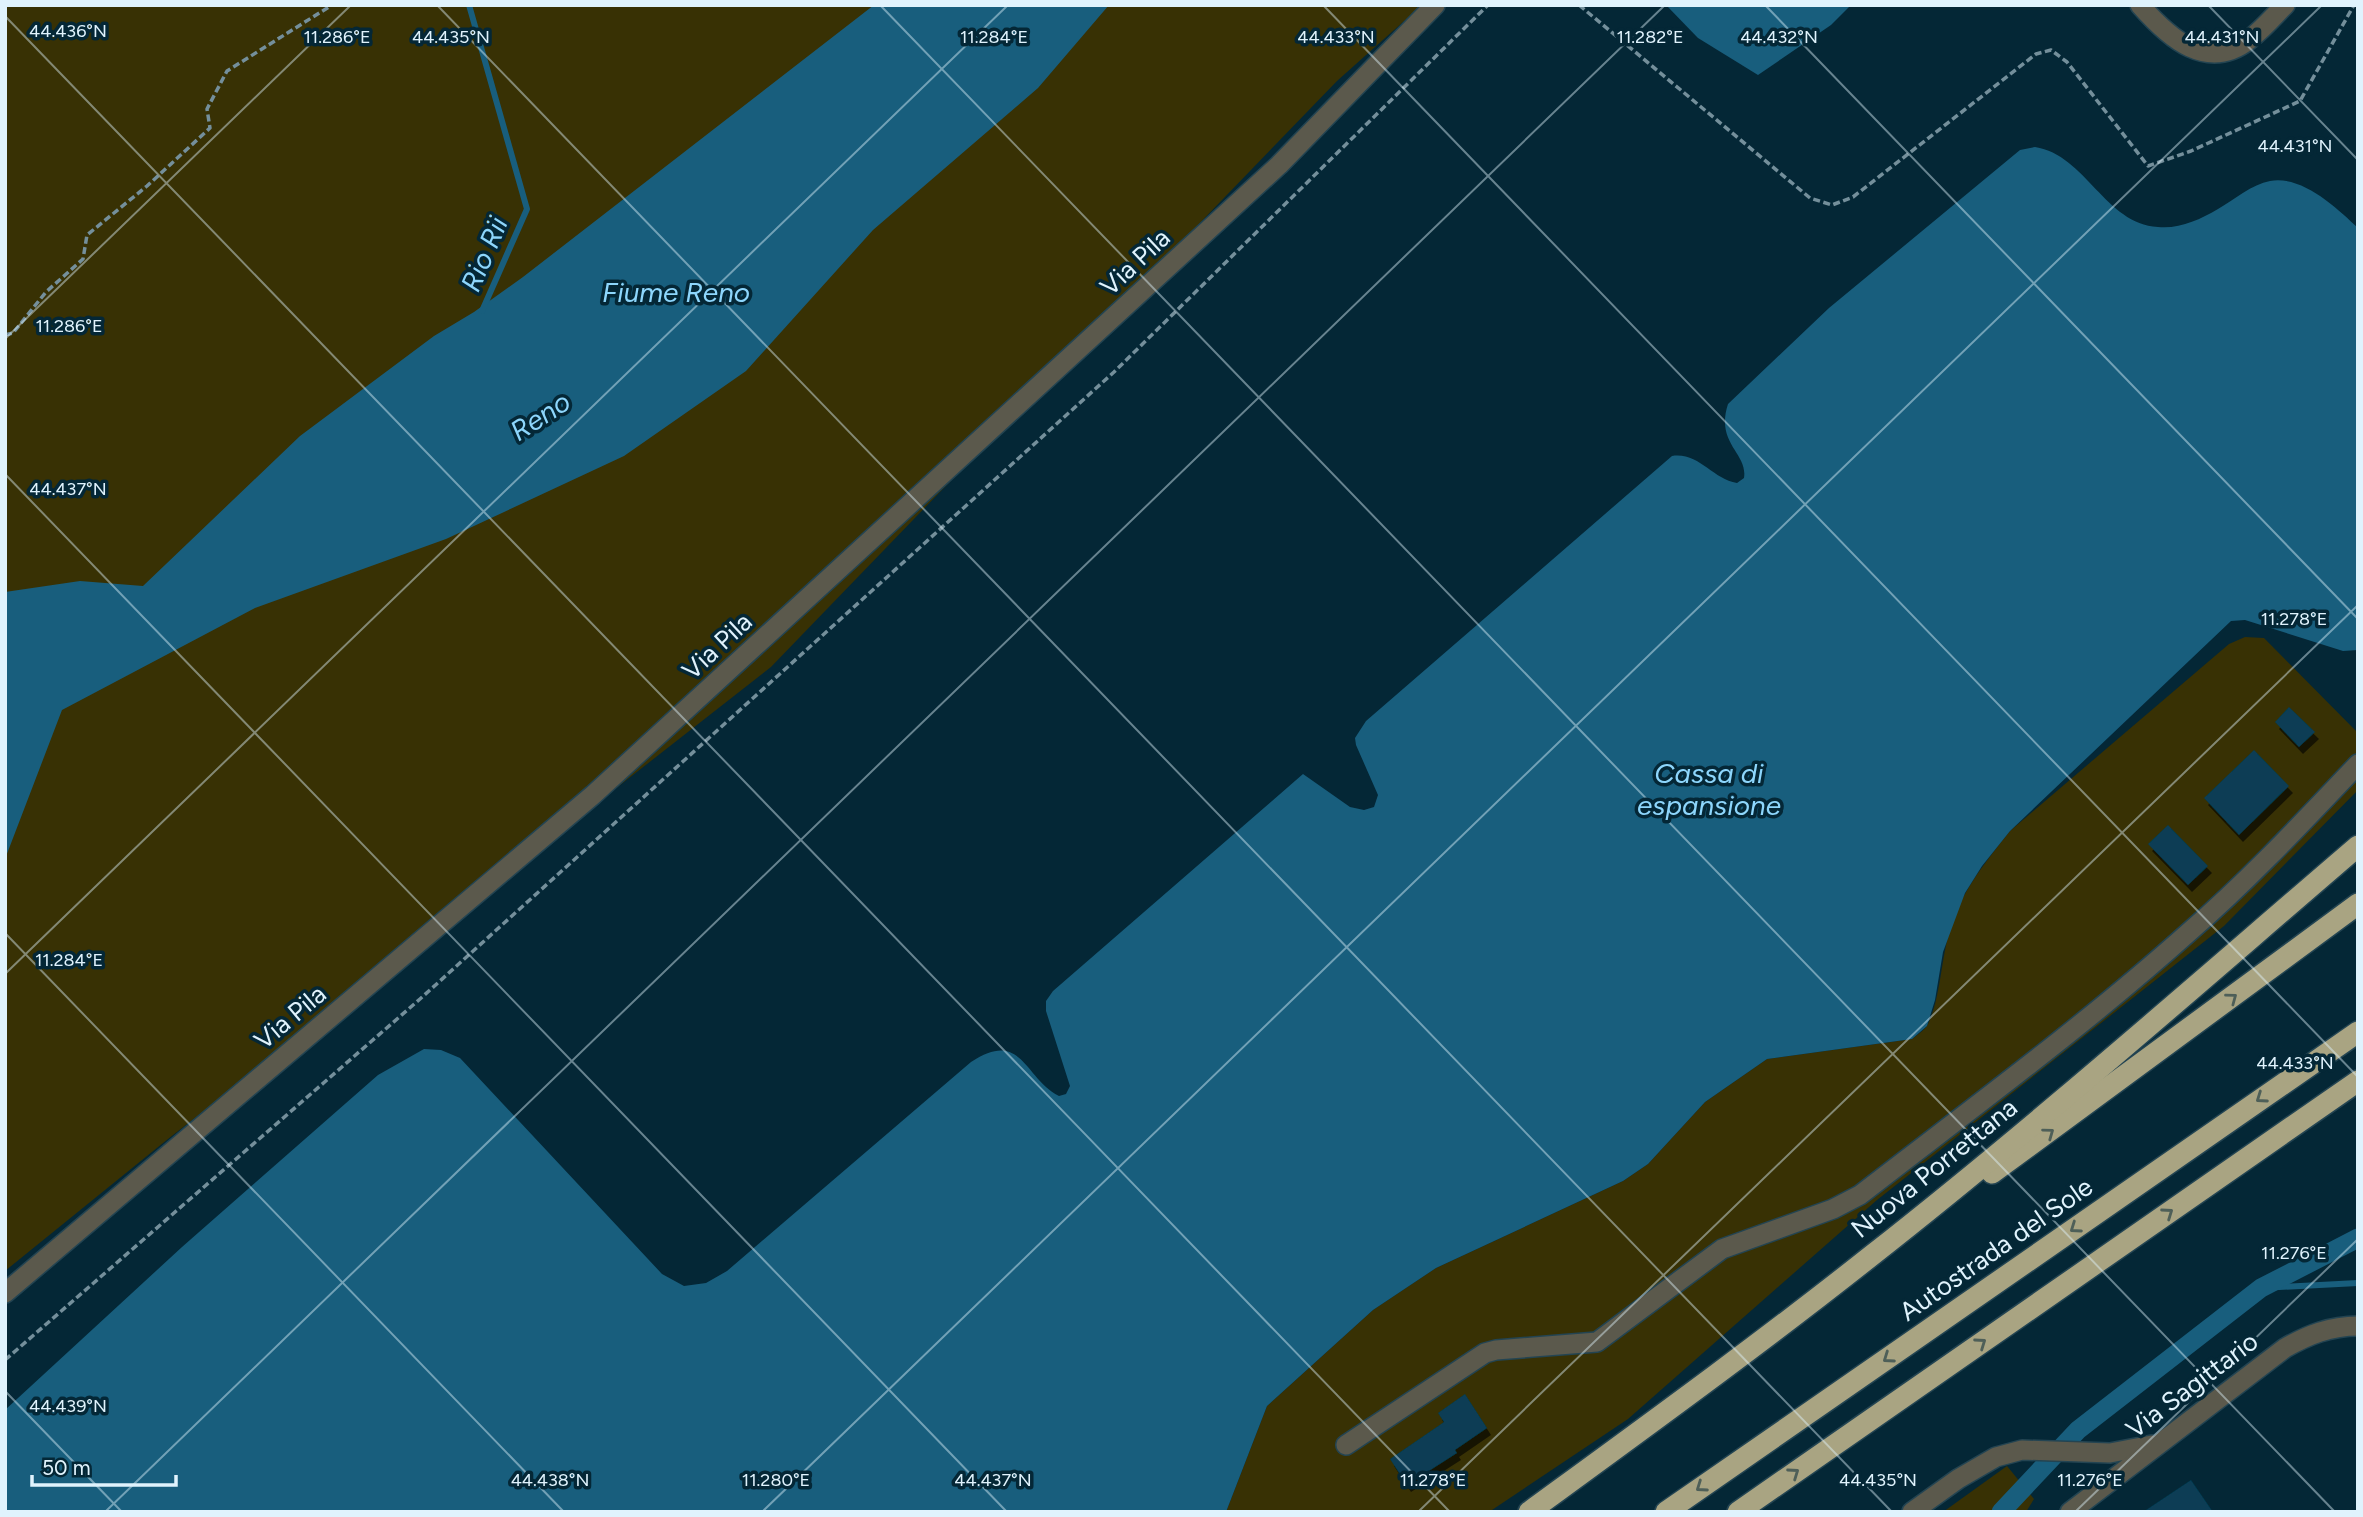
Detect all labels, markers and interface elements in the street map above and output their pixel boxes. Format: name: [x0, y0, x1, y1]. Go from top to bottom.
text: 44.436°N: [29, 20, 107, 42]
text: 11.286°E: [303, 26, 371, 48]
text: 44.435°N: [412, 26, 490, 48]
text: 11.284°E: [960, 26, 1028, 48]
text: 44.433°N: [1297, 26, 1375, 48]
text: 11.282°E: [1616, 26, 1684, 48]
text: 44.432°N: [1740, 26, 1818, 48]
text: 44.431°N: [2184, 26, 2260, 48]
text: 44.431°N: [2257, 135, 2333, 157]
water label: Rio Rii: [453, 211, 515, 296]
street label: Via Pila: [1093, 222, 1177, 302]
water label: Fiume Reno: [602, 275, 750, 309]
text: 11.286°E: [35, 315, 103, 337]
water label: Reno: [504, 384, 576, 448]
text: 44.437°N: [29, 478, 107, 500]
street label: Via Pila: [675, 606, 759, 686]
text: 11.278°E: [2261, 608, 2327, 630]
water label: Cassa di espansione: [1637, 756, 1781, 822]
text: 11.284°E: [35, 949, 103, 971]
street label: Via Pila: [248, 978, 332, 1056]
one-way arrow: [2224, 994, 2237, 1006]
text: 44.433°N: [2256, 1052, 2334, 1074]
one-way arrow: [2256, 1090, 2269, 1102]
street label: Nuova Porrettana: [1844, 1091, 2024, 1245]
one-way arrow: [2041, 1128, 2053, 1141]
street label: Autostrada del Sole: [1893, 1170, 2099, 1328]
one-way arrow: [2160, 1209, 2173, 1221]
one-way arrow: [2069, 1220, 2082, 1233]
text: 11.276°E: [2261, 1242, 2327, 1264]
street label: Via Sagittario: [2120, 1325, 2264, 1445]
one-way arrow: [1973, 1339, 1986, 1351]
one-way arrow: [1883, 1350, 1896, 1362]
text: 44.439°N: [29, 1395, 107, 1417]
scale bar: [32, 1444, 175, 1488]
text: 50 m: [42, 1455, 91, 1480]
text: 44.438°N: [511, 1469, 589, 1491]
text: 11.280°E: [742, 1469, 810, 1491]
text: 44.437°N: [954, 1469, 1032, 1491]
text: 11.278°E: [1400, 1469, 1466, 1491]
one-way arrow: [1786, 1469, 1799, 1481]
text: 44.435°N: [1839, 1469, 1917, 1491]
text: 11.276°E: [2057, 1469, 2123, 1491]
one-way arrow: [1696, 1479, 1709, 1491]

